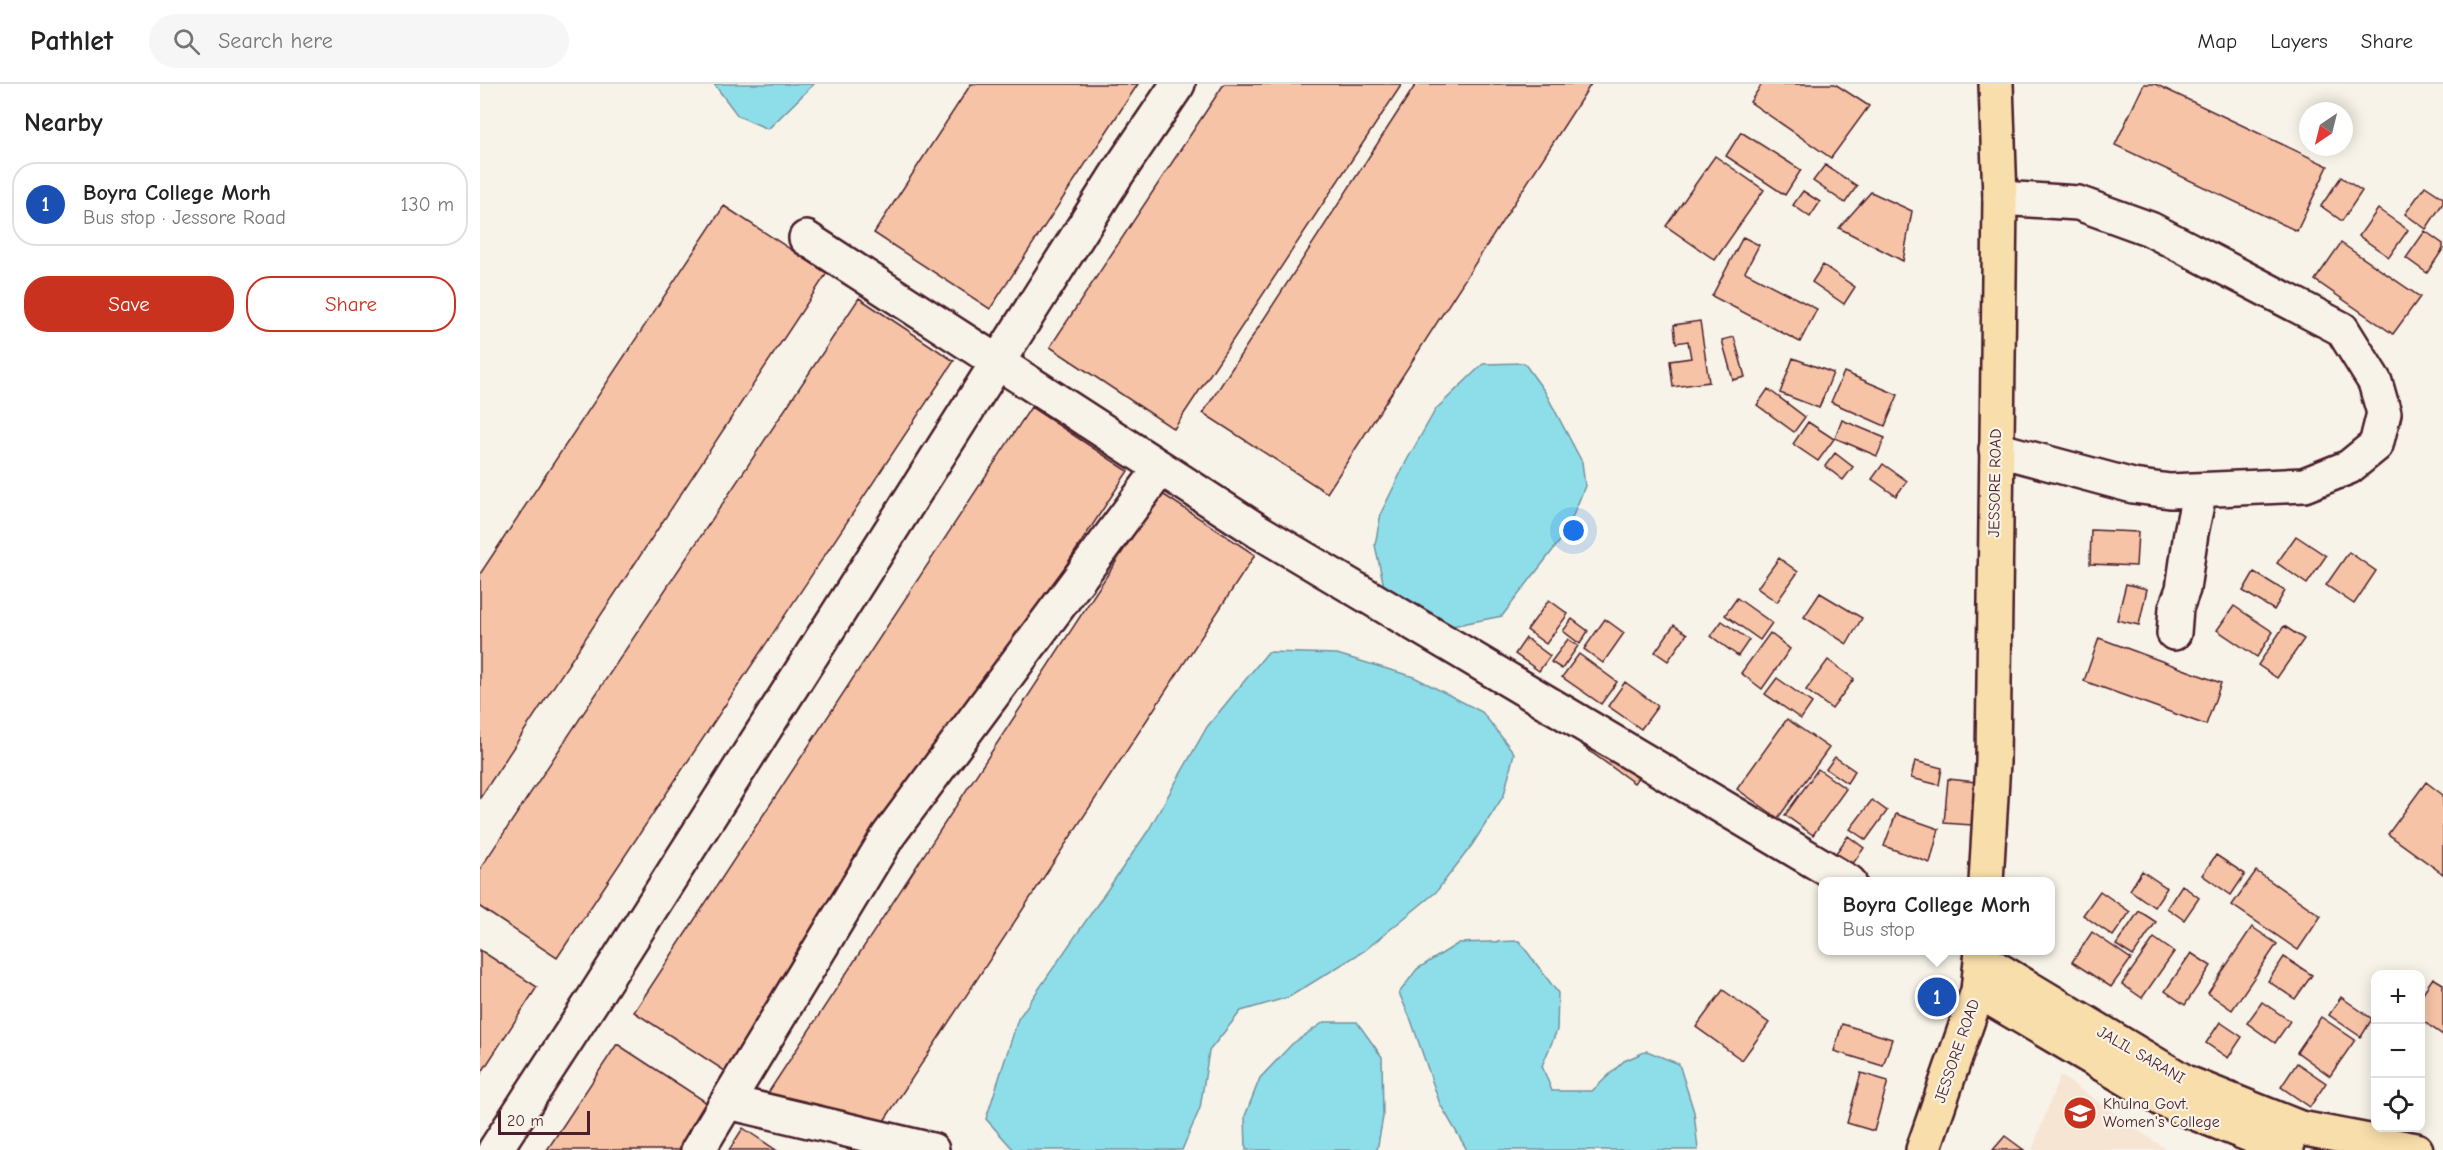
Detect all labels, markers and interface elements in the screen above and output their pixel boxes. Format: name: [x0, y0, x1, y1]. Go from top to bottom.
search box: [149, 14, 569, 68]
text: Pathlet: [30, 25, 113, 57]
icon: search: [170, 25, 203, 58]
text: Search here: [218, 28, 333, 54]
text: Map: [2198, 29, 2237, 53]
text: Layers: [2270, 29, 2328, 53]
text: Share: [2361, 29, 2413, 53]
north arrow: [2299, 102, 2353, 156]
text: Nearby: [24, 108, 103, 138]
text: Boyra College Morh: [83, 180, 271, 206]
text: 1: [42, 193, 49, 216]
text: 130 m: [401, 193, 454, 216]
text: Bus stop · Jessore Road: [83, 206, 286, 229]
button: Save: [24, 276, 234, 332]
button: Share: [246, 276, 456, 332]
street label: JESSORE ROAD: [1985, 429, 2005, 537]
your location: [1559, 516, 1588, 545]
popup: [1818, 877, 2055, 955]
text: Boyra College Morh: [1843, 892, 2030, 918]
text: Bus stop: [1843, 918, 1915, 941]
map controls: [2371, 970, 2425, 1132]
button: +: [2371, 970, 2425, 1024]
pin: 1: [1918, 974, 1956, 1020]
street label: JESSORE ROAD: [1931, 997, 1983, 1105]
street label: JALIL SARANI: [2094, 1023, 2188, 1087]
button: −: [2371, 1024, 2425, 1078]
button: locate: [2371, 1078, 2425, 1132]
school or university icon: Khulna Govt. Women's College: [2062, 1095, 2098, 1131]
place label: Khulna Govt. Women's College: [2103, 1095, 2220, 1131]
scale bar: [498, 1108, 590, 1136]
text: 20 m: [507, 1112, 544, 1130]

